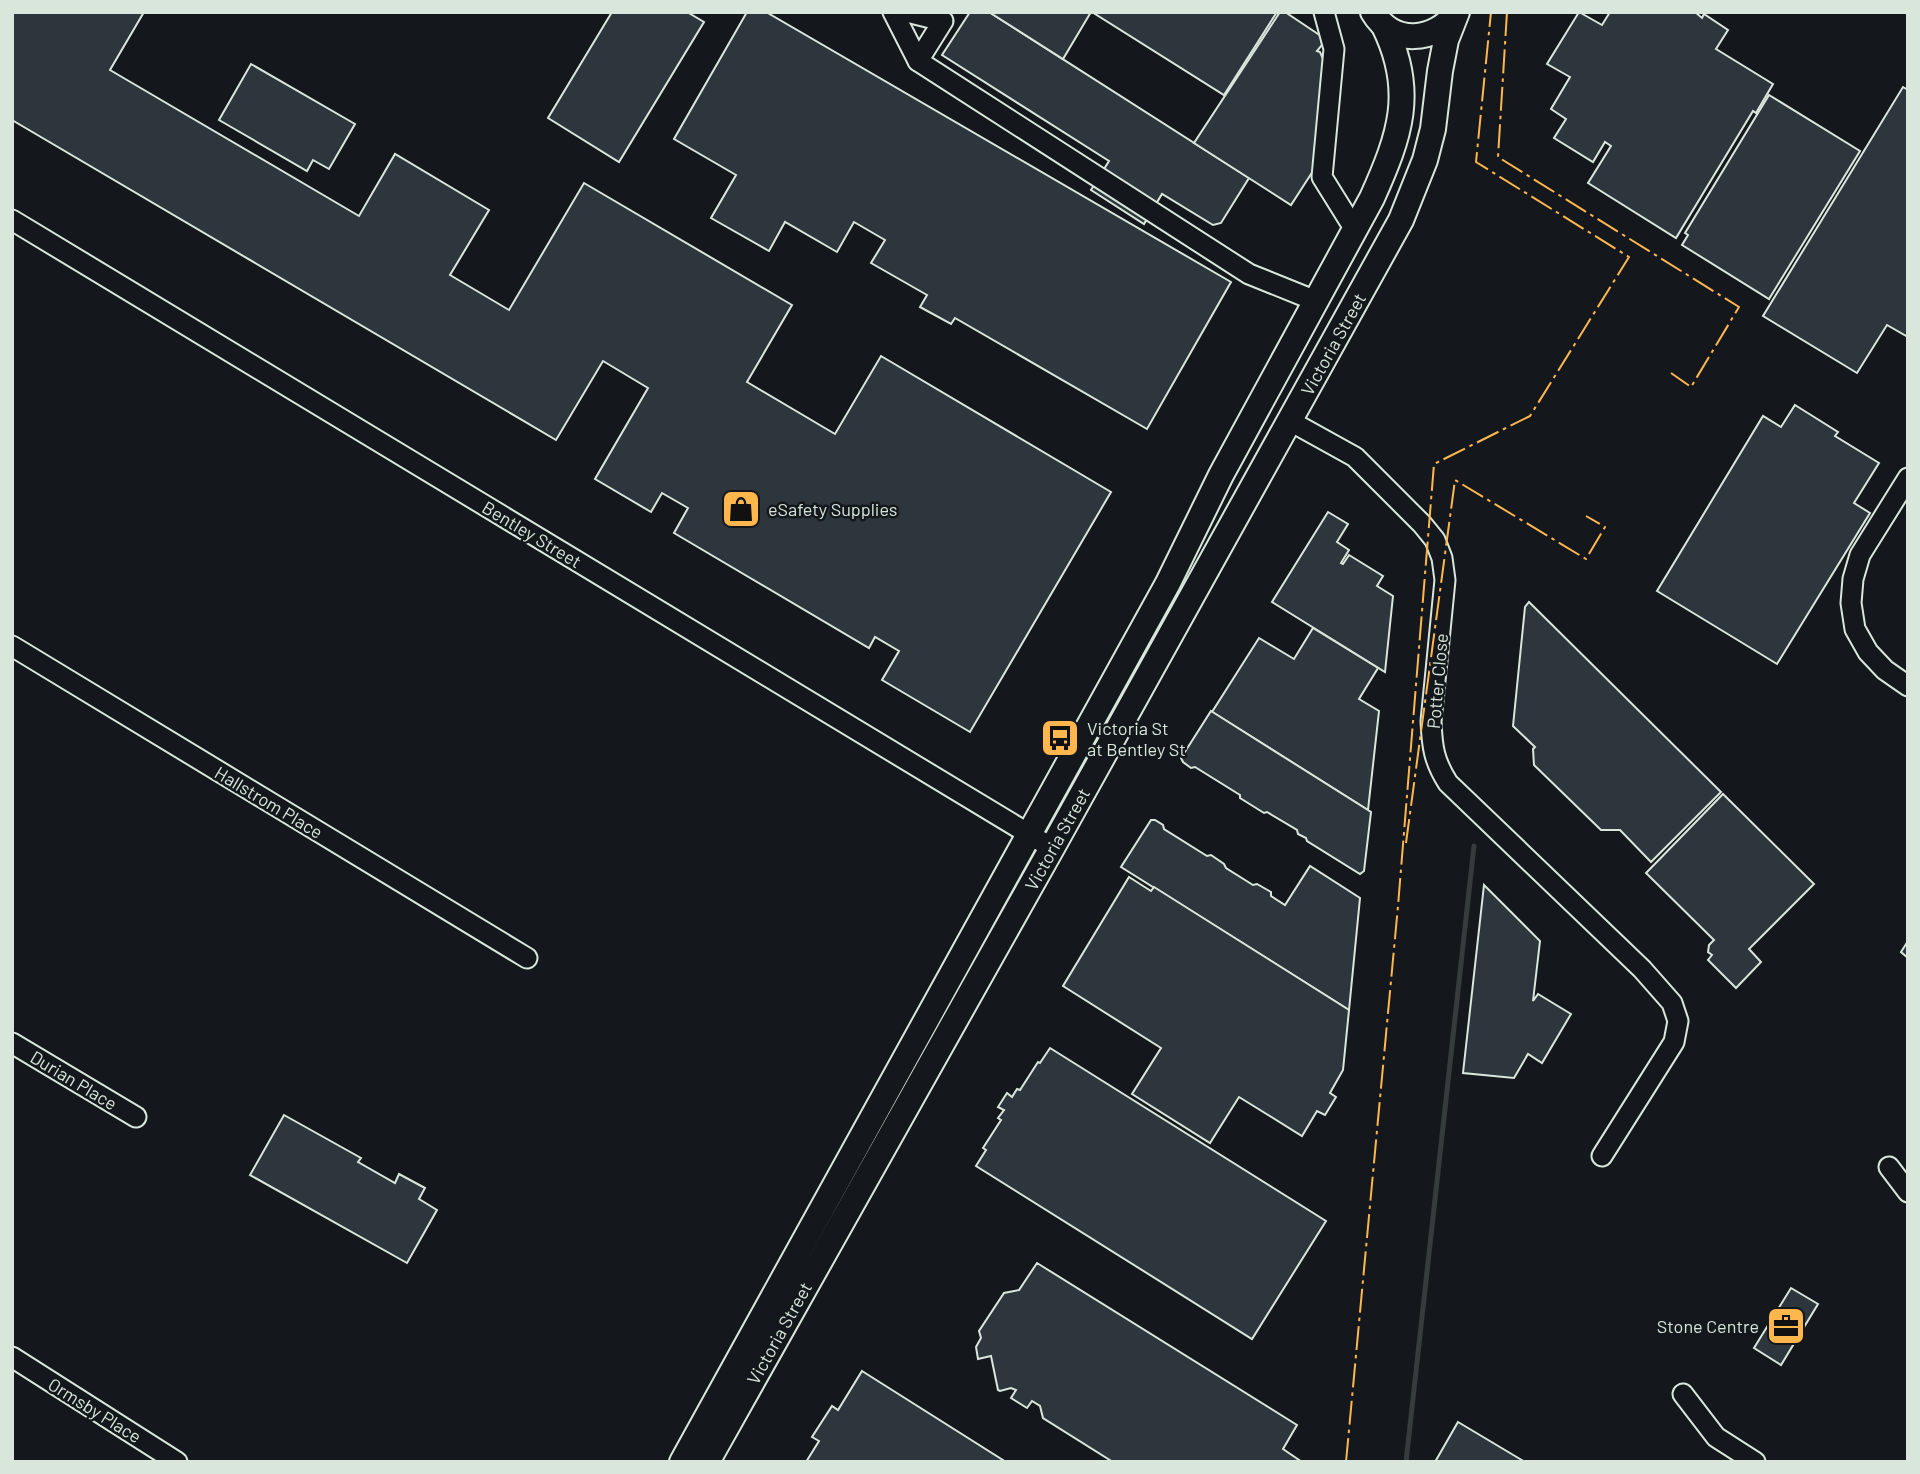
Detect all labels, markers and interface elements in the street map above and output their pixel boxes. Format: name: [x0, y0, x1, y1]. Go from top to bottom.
street label: Victoria Street: [1296, 289, 1370, 399]
shop icon: eSafety Supplies: [720, 488, 762, 530]
street label: Bentley Street: [478, 496, 586, 572]
place label: eSafety Supplies: [768, 498, 898, 520]
street label: Potter Close: [1422, 632, 1452, 730]
bus stop icon: Victoria St at Bentley St: [1039, 717, 1081, 759]
place label: Victoria St at Bentley St: [1087, 717, 1186, 760]
street label: Hallstrom Place: [211, 761, 327, 843]
street label: Victoria Street: [1020, 784, 1094, 894]
street label: Durian Place: [27, 1046, 121, 1114]
street label: Victoria Street: [742, 1278, 816, 1388]
office icon: Stone Centre: [1765, 1305, 1807, 1347]
place label: Stone Centre: [1657, 1315, 1759, 1337]
street label: Ormsby Place: [44, 1373, 146, 1447]

